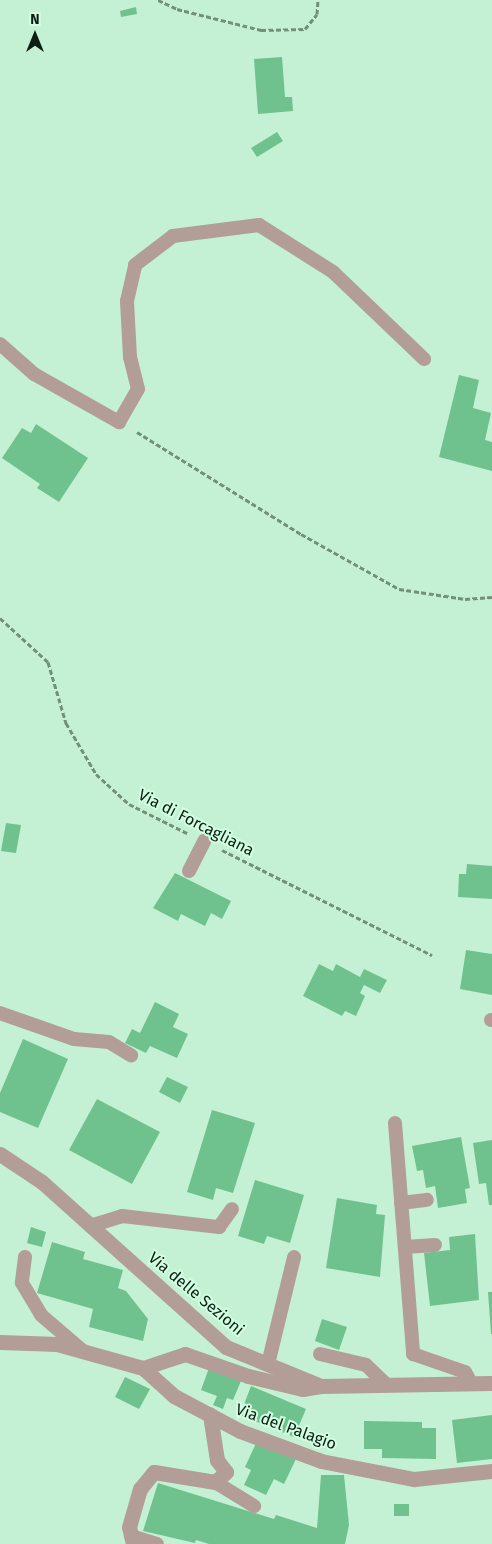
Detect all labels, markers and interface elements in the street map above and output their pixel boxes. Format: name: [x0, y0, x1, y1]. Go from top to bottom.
north arrow: [10, 10, 60, 60]
text: N: [30, 11, 40, 28]
street label: Via di Forcagliana: [135, 786, 257, 860]
street label: Via delle Sezioni: [144, 1248, 248, 1340]
street label: Via del Palagio: [233, 1400, 339, 1454]

